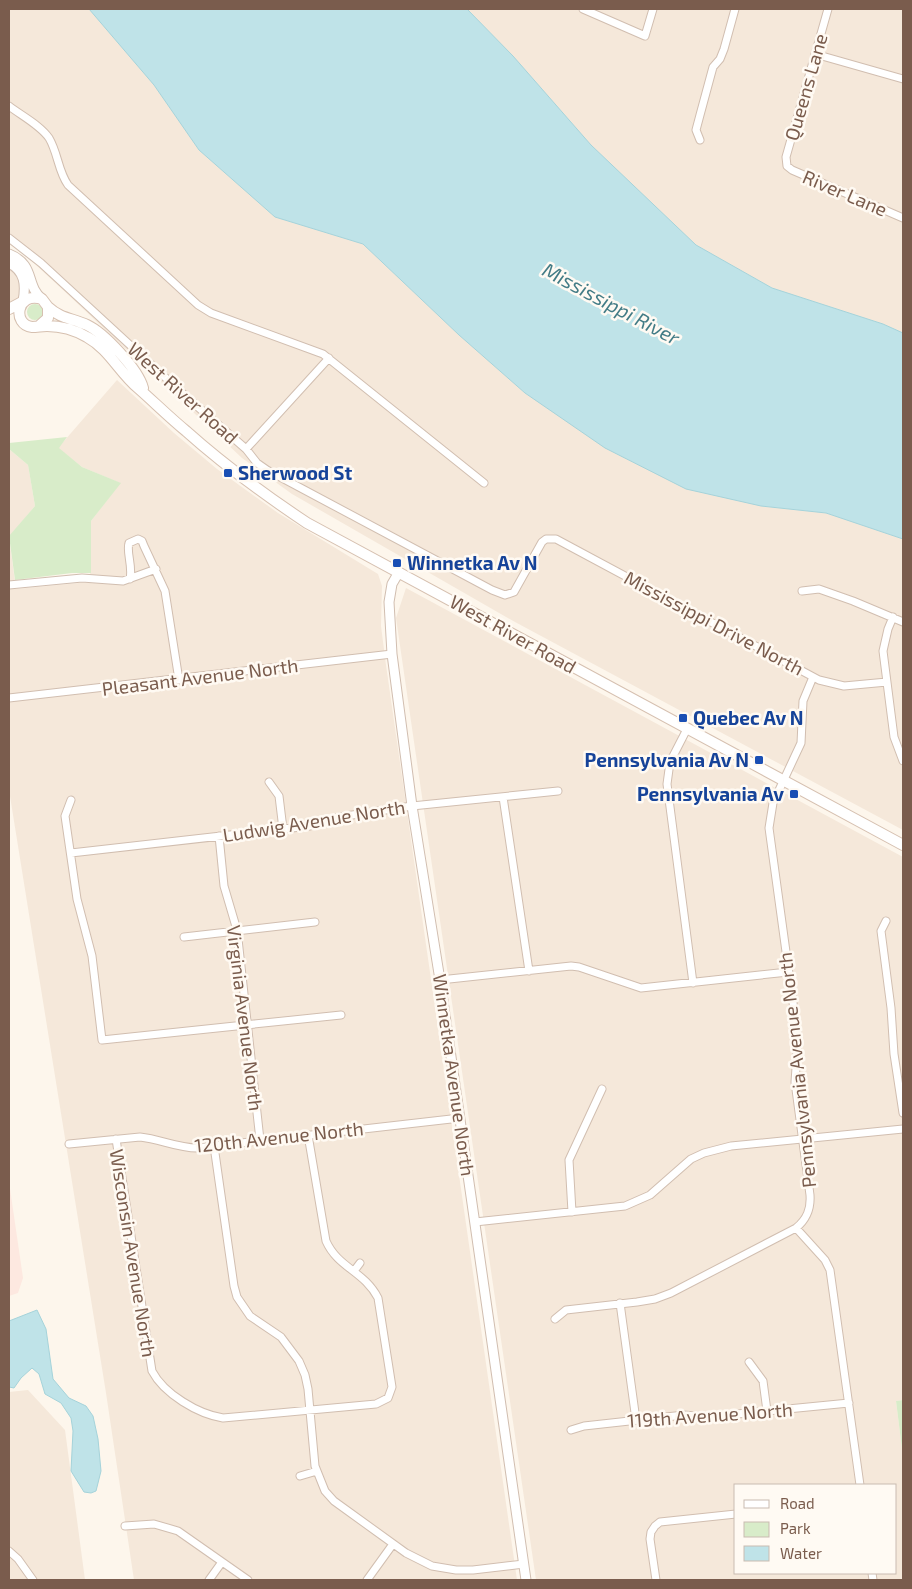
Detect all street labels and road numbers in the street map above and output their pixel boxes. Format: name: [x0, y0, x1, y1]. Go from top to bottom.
street label: Queens Lane: [779, 31, 832, 143]
street label: River Lane: [800, 164, 891, 221]
street label: West River Road: [123, 337, 243, 448]
street label: Mississippi Drive North: [621, 565, 808, 680]
street label: West River Road: [446, 589, 580, 678]
street label: Pleasant Avenue North: [100, 653, 299, 700]
street label: Ludwig Avenue North: [221, 795, 407, 846]
street label: Virginia Avenue North: [223, 924, 268, 1112]
street label: Pennsylvania Avenue North: [773, 951, 820, 1189]
street label: Winnetka Avenue North: [429, 972, 480, 1178]
street label: 120th Avenue North: [193, 1116, 365, 1157]
street label: Wisconsin Avenue North: [106, 1147, 161, 1359]
street label: 119th Avenue North: [626, 1397, 794, 1432]

